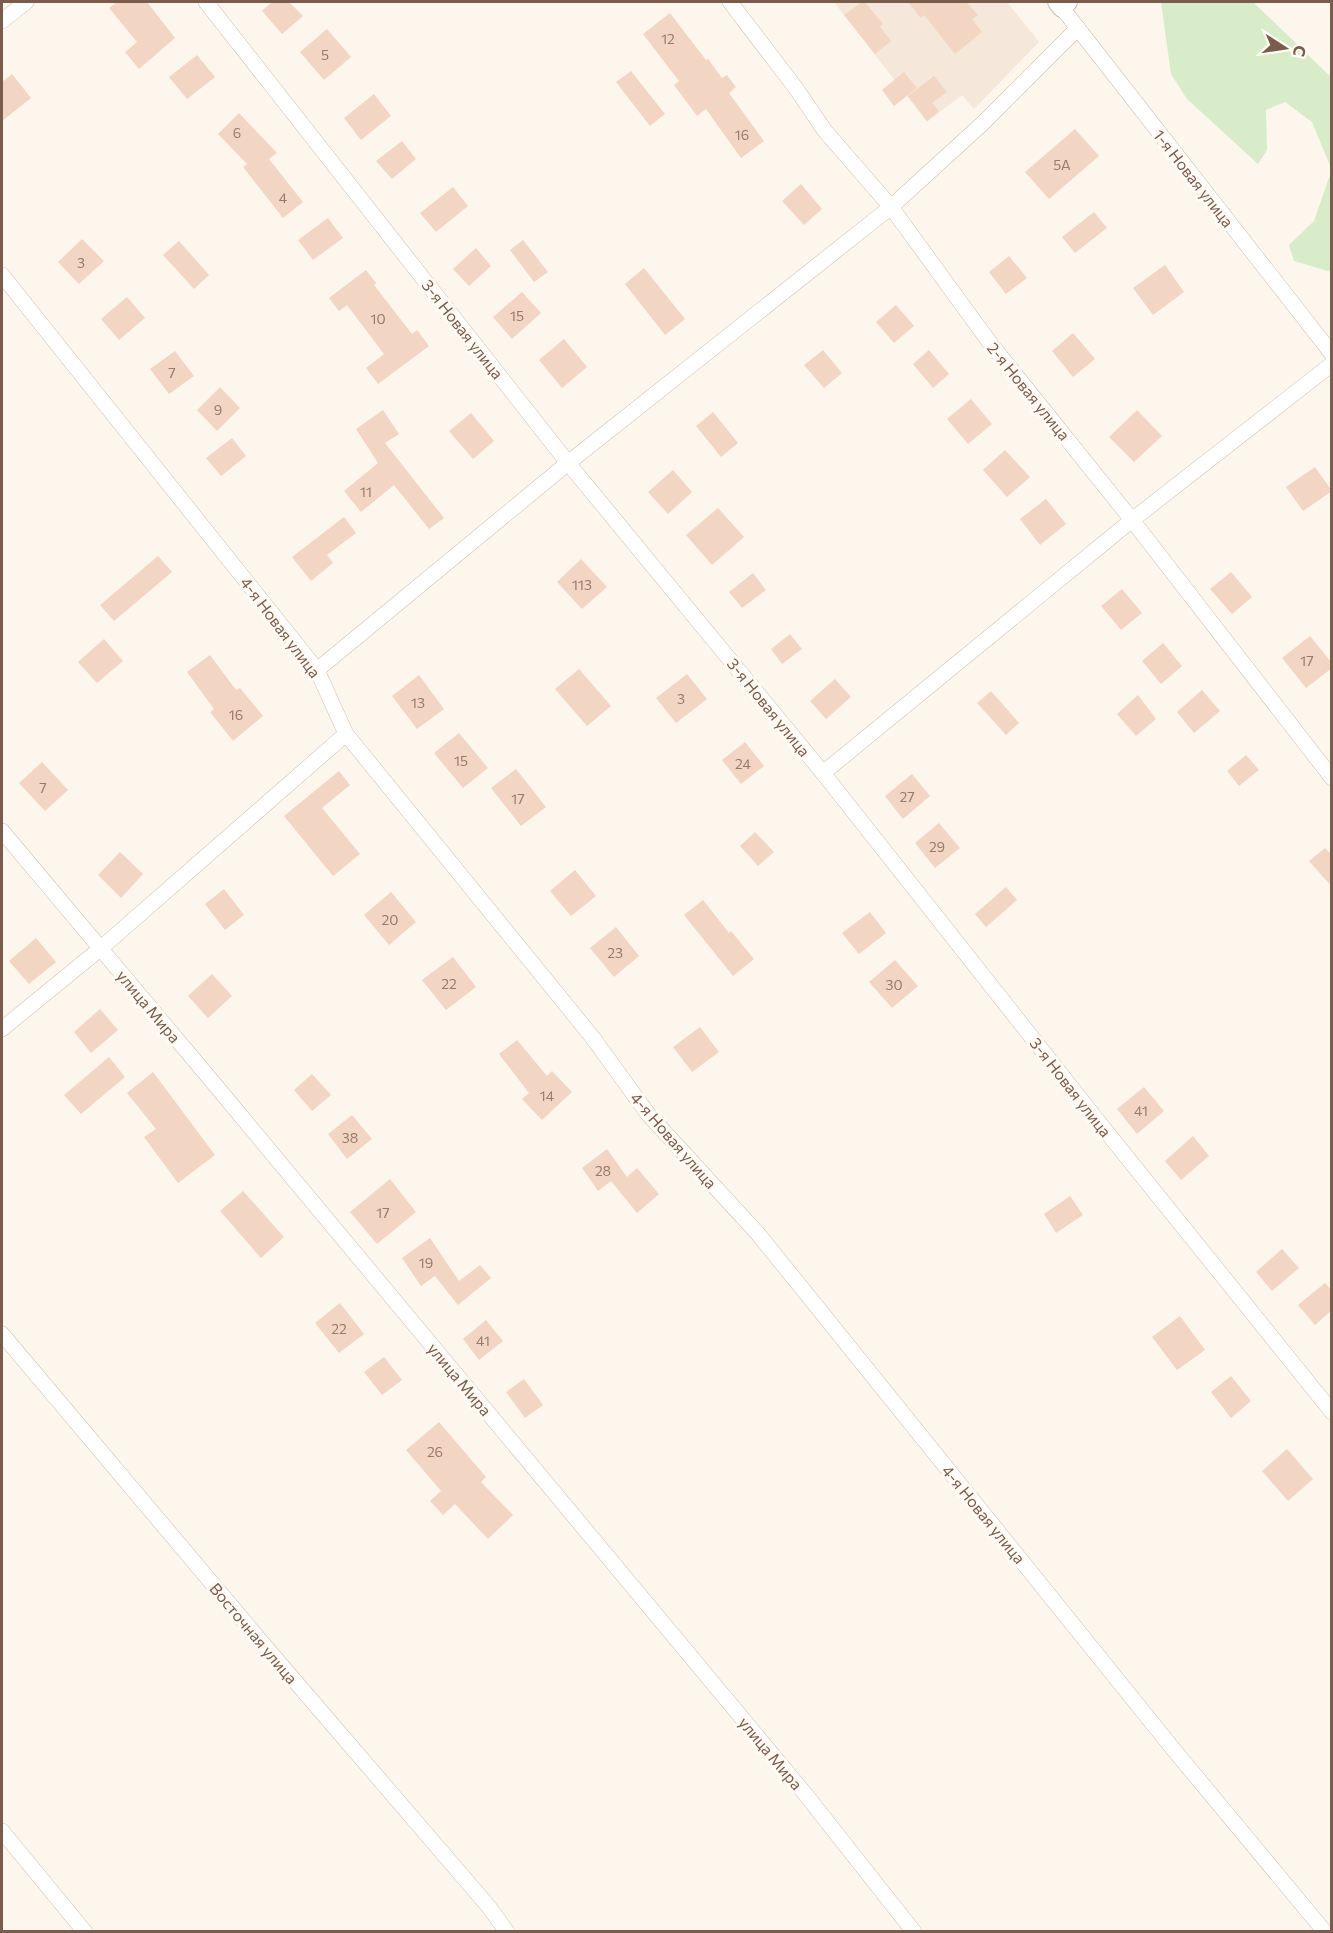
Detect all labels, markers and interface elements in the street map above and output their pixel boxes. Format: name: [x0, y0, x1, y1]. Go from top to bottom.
north arrow: [1255, 18, 1315, 78]
house number: 12: [661, 30, 675, 47]
text: С: [1290, 44, 1311, 59]
house number: 5: [321, 46, 329, 63]
house number: 6: [233, 124, 241, 141]
street label: 1-я Новая улица: [1150, 125, 1238, 231]
house number: 16: [735, 126, 749, 143]
house number: 5А: [1053, 156, 1071, 173]
house number: 4: [279, 189, 288, 206]
house number: 3: [77, 254, 85, 271]
street label: 3-я Новая улица: [418, 276, 508, 382]
house number: 15: [510, 307, 524, 324]
house number: 10: [370, 310, 386, 327]
street label: 2-я Новая улица: [984, 338, 1074, 444]
house number: 7: [168, 364, 176, 381]
house number: 9: [214, 401, 222, 418]
house number: 11: [360, 483, 372, 500]
street label: 4-я Новая улица: [237, 573, 325, 681]
house number: 113: [572, 576, 592, 593]
house number: 17: [1300, 652, 1314, 669]
street label: 3-я Новая улица: [724, 654, 814, 760]
house number: 3: [677, 690, 685, 707]
house number: 13: [411, 694, 425, 711]
house number: 16: [229, 706, 243, 723]
house number: 15: [454, 752, 468, 769]
house number: 24: [735, 755, 752, 772]
house number: 7: [39, 779, 47, 796]
house number: 27: [899, 788, 915, 805]
house number: 17: [511, 790, 525, 807]
house number: 29: [929, 838, 945, 855]
house number: 20: [382, 911, 398, 928]
house number: 23: [607, 944, 623, 961]
street label: улица Мира: [113, 966, 185, 1046]
house number: 22: [441, 975, 457, 992]
house number: 30: [885, 976, 903, 993]
street label: 3-я Новая улица: [1026, 1034, 1116, 1140]
house number: 14: [540, 1087, 555, 1104]
street label: 4-я Новая улица: [627, 1088, 721, 1192]
house number: 41: [1134, 1102, 1148, 1119]
house number: 38: [342, 1129, 358, 1146]
house number: 28: [595, 1162, 611, 1179]
house number: 17: [376, 1204, 390, 1221]
house number: 19: [419, 1254, 433, 1271]
house number: 22: [331, 1320, 347, 1337]
house number: 41: [476, 1332, 490, 1349]
street label: улица Мира: [424, 1339, 496, 1419]
house number: 26: [427, 1443, 443, 1460]
street label: 4-я Новая улица: [938, 1461, 1030, 1567]
street label: Восточная улица: [206, 1579, 302, 1687]
street label: улица Мира: [735, 1713, 807, 1793]

